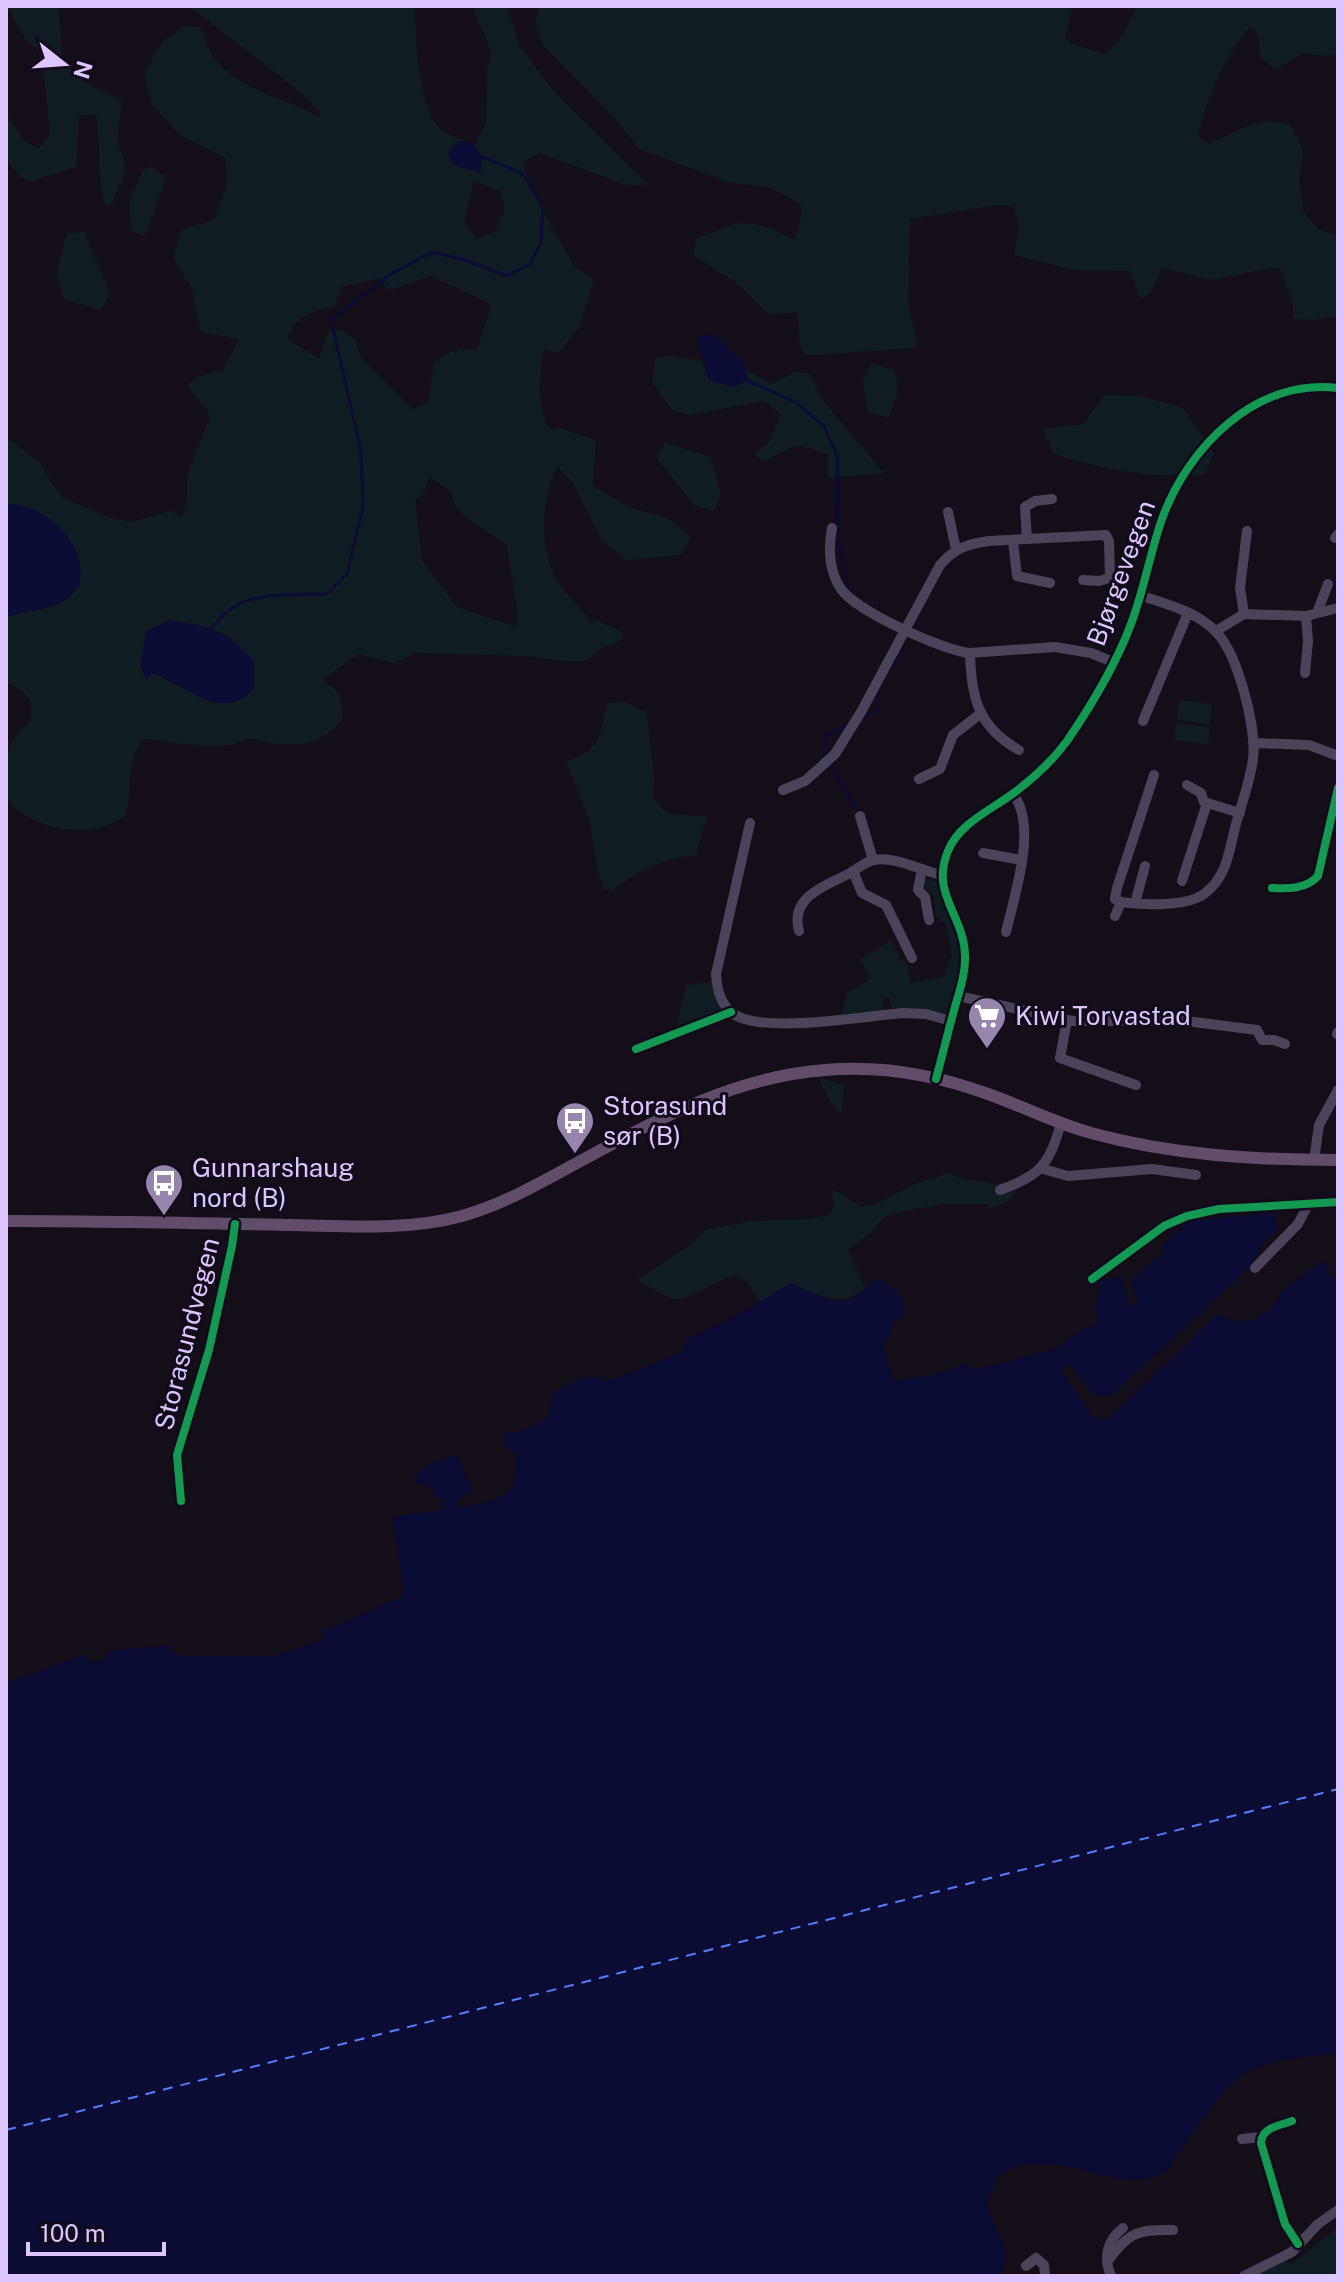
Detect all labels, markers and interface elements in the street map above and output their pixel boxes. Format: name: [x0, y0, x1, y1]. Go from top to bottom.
north arrow: [24, 24, 104, 104]
text: N: [68, 58, 98, 82]
street label: Bjørgevegen: [1080, 496, 1161, 650]
supermarket icon: Kiwi Torvastad: [966, 995, 1008, 1050]
place label: Kiwi Torvastad: [1015, 1000, 1191, 1031]
place label: Storasund sør (B): [603, 1090, 727, 1151]
bus stop icon: Storasund sør (B): [554, 1100, 596, 1155]
place label: Gunnarshaug nord (B): [192, 1152, 354, 1213]
bus stop icon: Gunnarshaug nord (B): [143, 1162, 185, 1217]
street label: Storasundvegen: [148, 1234, 225, 1433]
scale bar: [28, 2206, 164, 2256]
text: 100 m: [40, 2219, 106, 2247]

